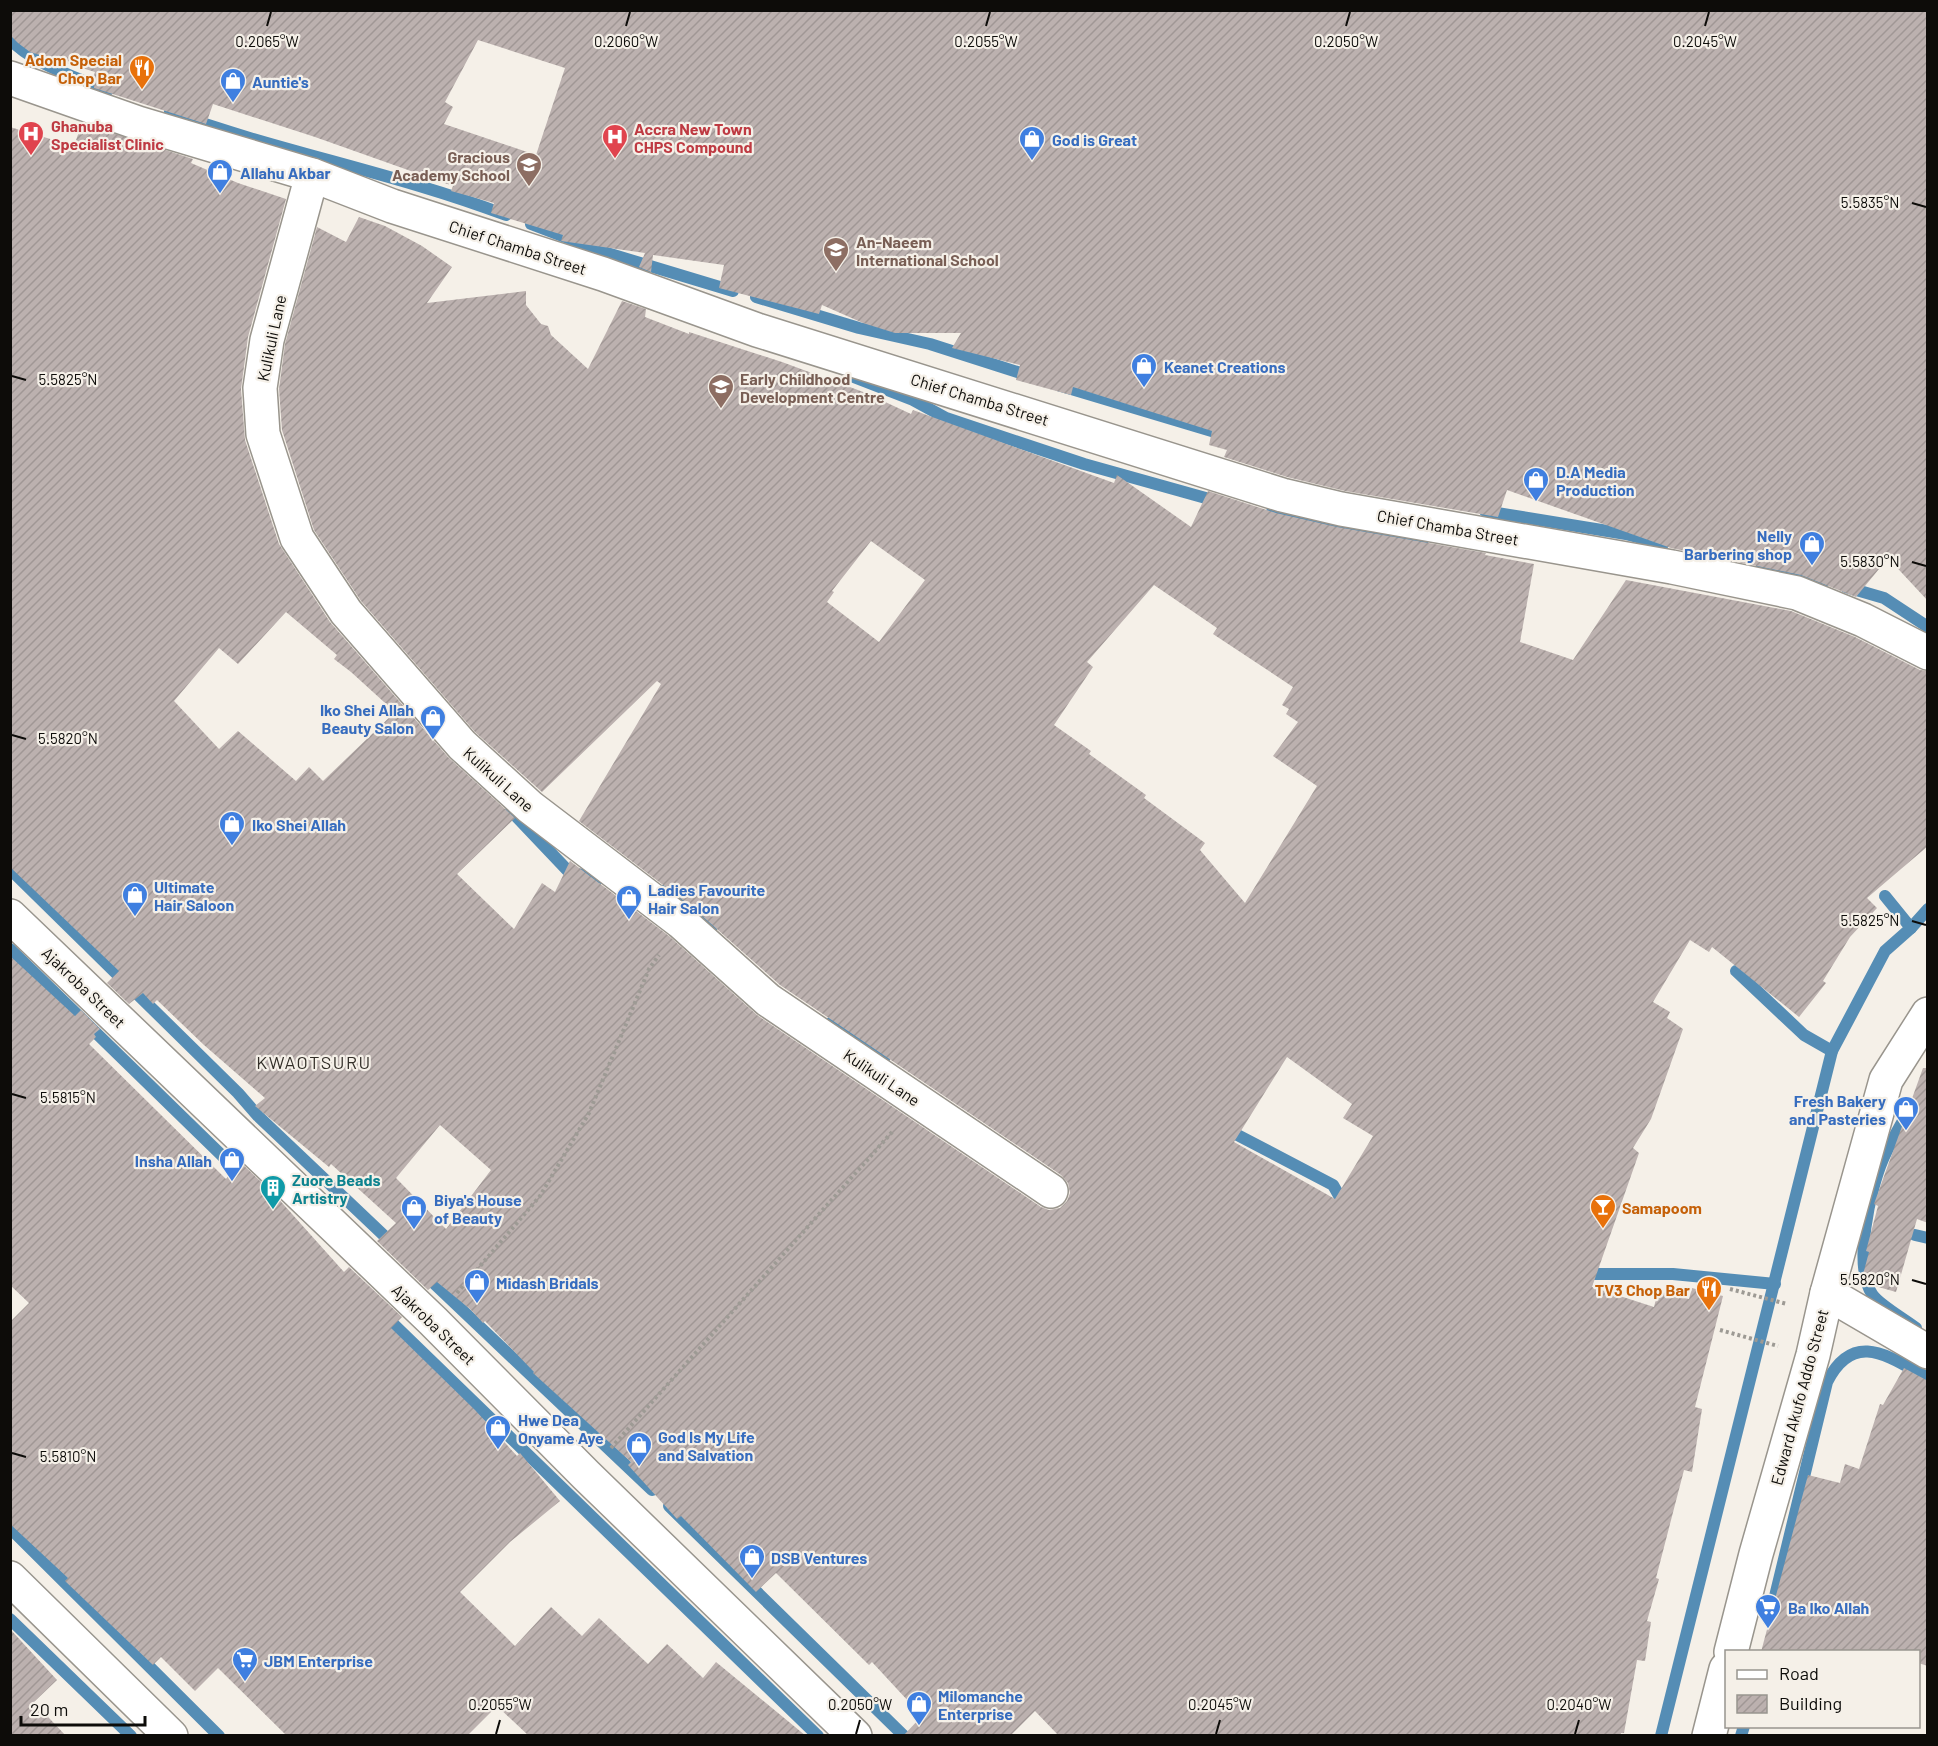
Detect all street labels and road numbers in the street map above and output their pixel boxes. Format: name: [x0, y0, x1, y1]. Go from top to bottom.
street label: Chief Chamba Street: [447, 216, 589, 278]
street label: Kulikuli Lane: [253, 293, 289, 383]
street label: Chief Chamba Street: [909, 369, 1051, 429]
street label: Chief Chamba Street: [1376, 505, 1520, 549]
street label: Kulikuli Lane: [460, 743, 538, 815]
street label: Ajakroba Street: [39, 943, 129, 1031]
street label: Kulikuli Lane: [840, 1045, 924, 1109]
street label: Ajakroba Street: [389, 1280, 479, 1368]
street label: Edward Akufo Addo Street: [1766, 1307, 1832, 1487]

